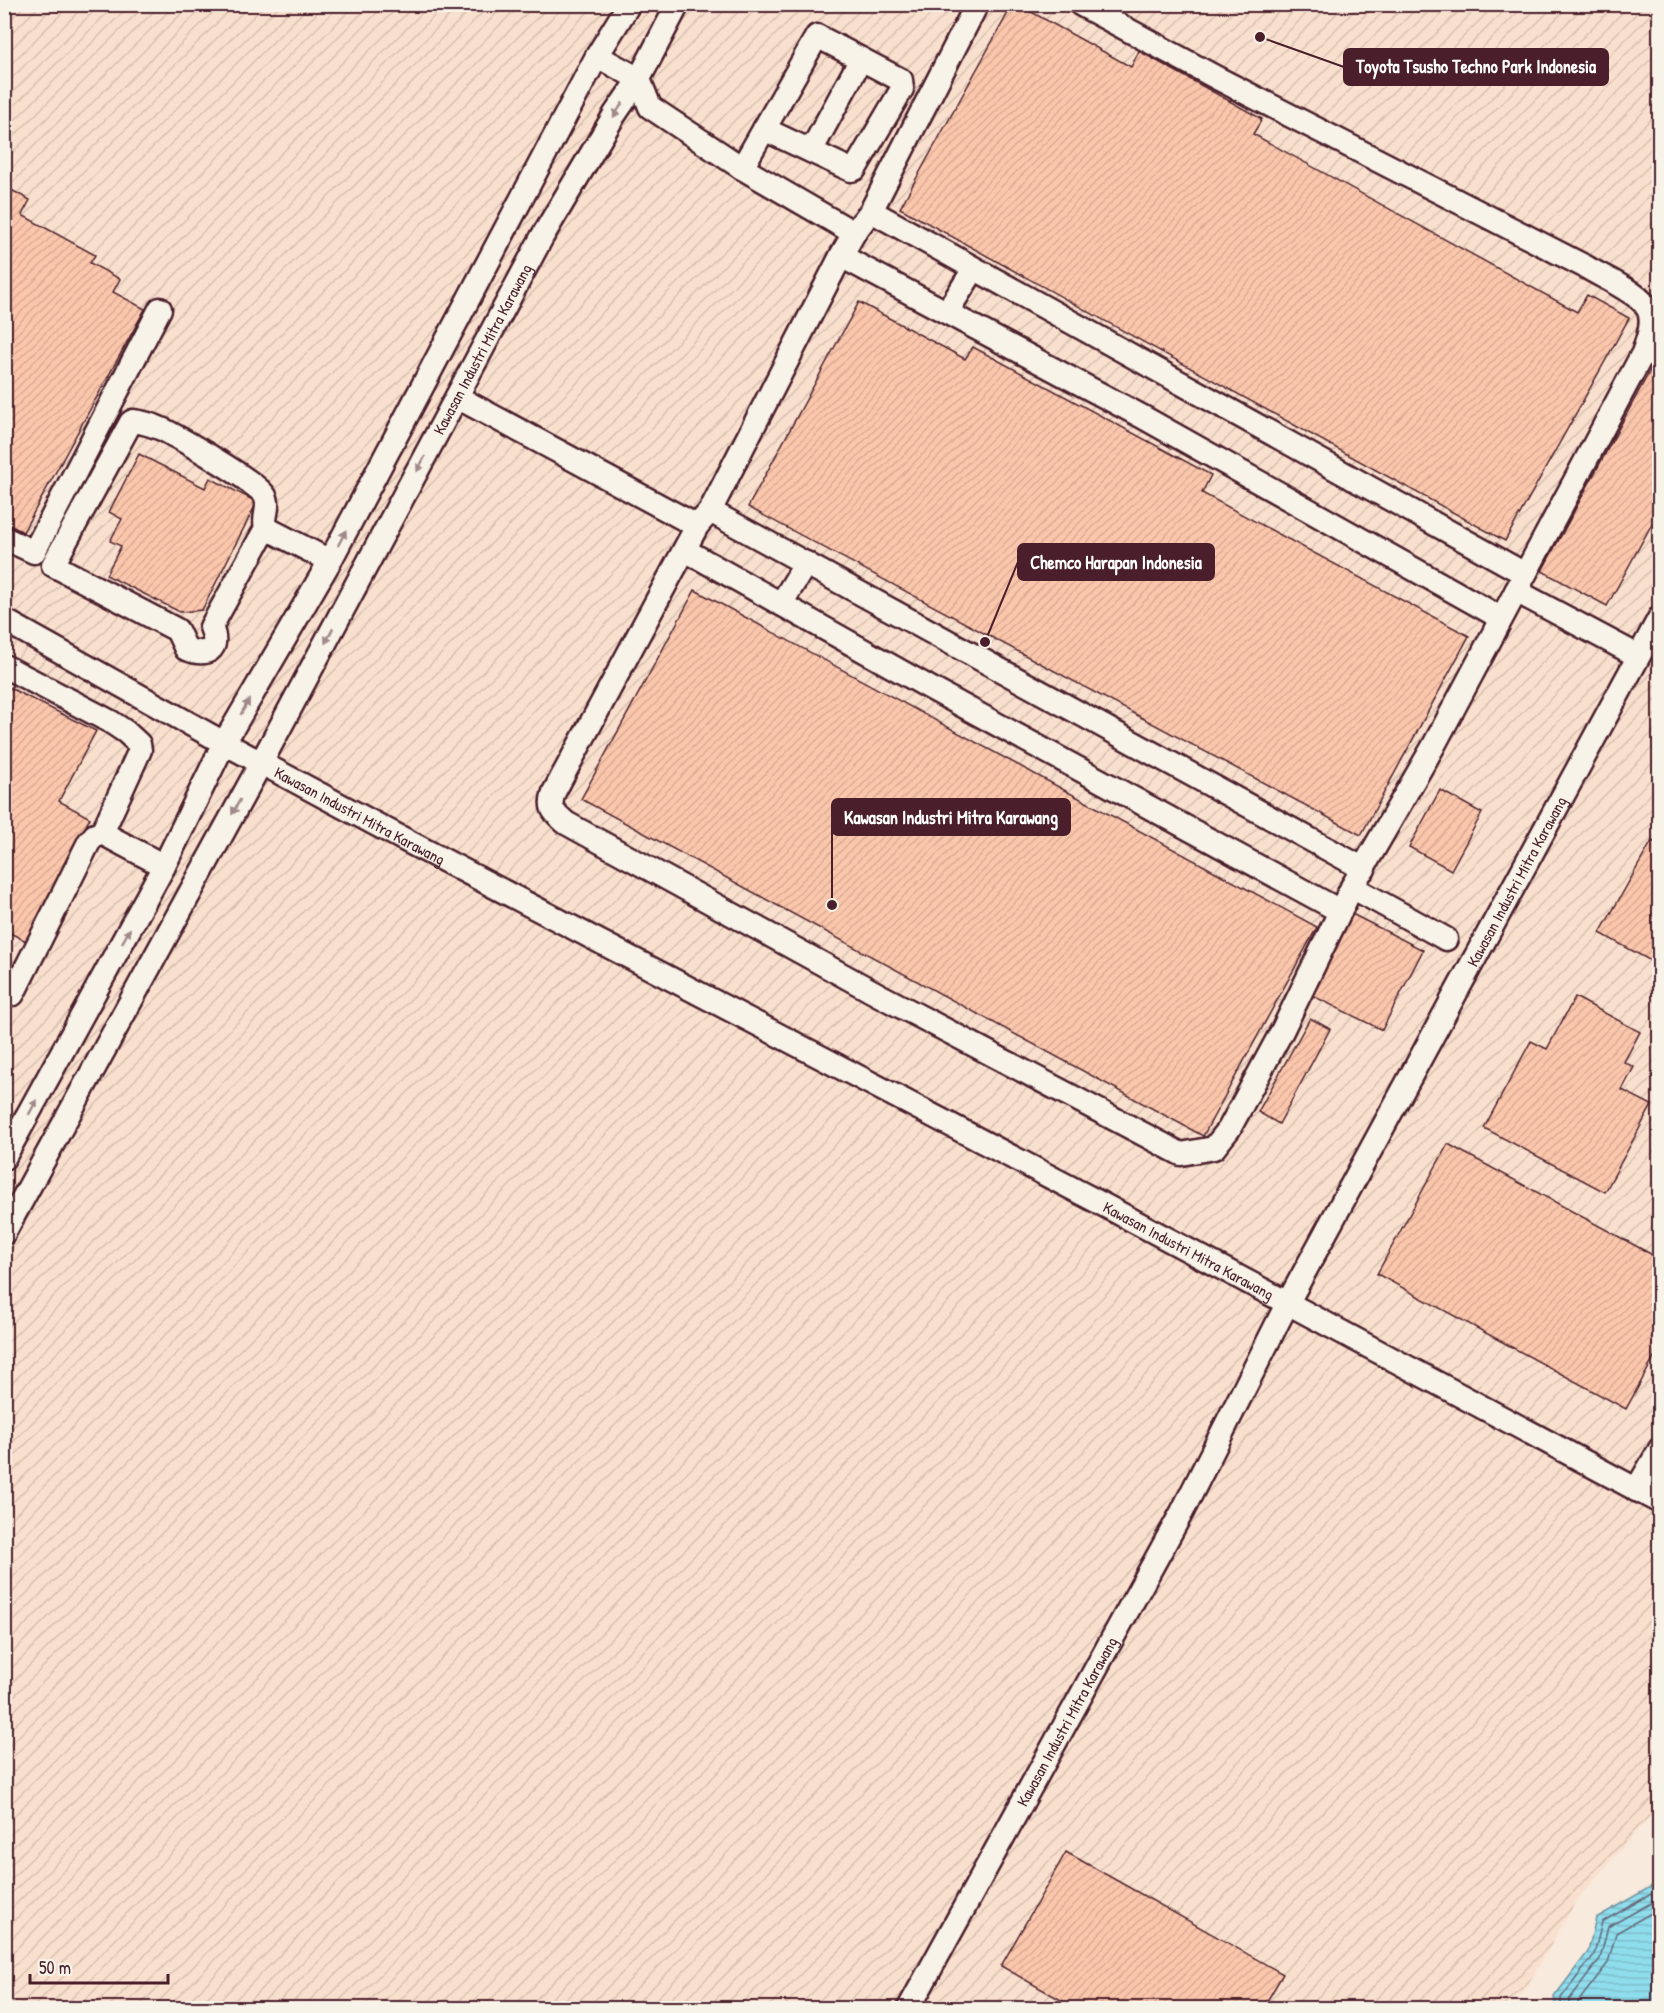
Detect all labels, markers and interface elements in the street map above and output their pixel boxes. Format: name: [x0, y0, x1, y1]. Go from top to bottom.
callout: Toyota Tsusho Techno Park Indonesia: [1344, 49, 1608, 85]
text: Toyota Tsusho Techno Park Indonesia: [1355, 54, 1597, 80]
one-way arrow: [612, 102, 623, 118]
street label: Kawasan Industri Mitra Karawang: [428, 260, 537, 438]
one-way arrow: [416, 455, 426, 472]
one-way arrow: [337, 529, 347, 546]
callout: Chemco Harapan Indonesia: [1018, 544, 1214, 580]
text: Chemco Harapan Indonesia: [1030, 550, 1203, 576]
one-way arrow: [324, 627, 334, 644]
one-way arrow: [240, 698, 250, 715]
street label: Kawasan Industri Mitra Karawang: [271, 761, 449, 870]
street label: Kawasan Industri Mitra Karawang: [1461, 792, 1572, 970]
one-way arrow: [231, 799, 241, 816]
callout: Kawasan Industri Mitra Karawang: [832, 799, 1070, 835]
text: Kawasan Industri Mitra Karawang: [844, 805, 1058, 831]
one-way arrow: [121, 927, 131, 944]
one-way arrow: [27, 1099, 38, 1115]
street label: Kawasan Industri Mitra Karawang: [1099, 1196, 1278, 1305]
street label: Kawasan Industri Mitra Karawang: [1011, 1633, 1122, 1810]
scale bar: [30, 1947, 168, 1985]
text: 50 m: [39, 1955, 71, 1980]

